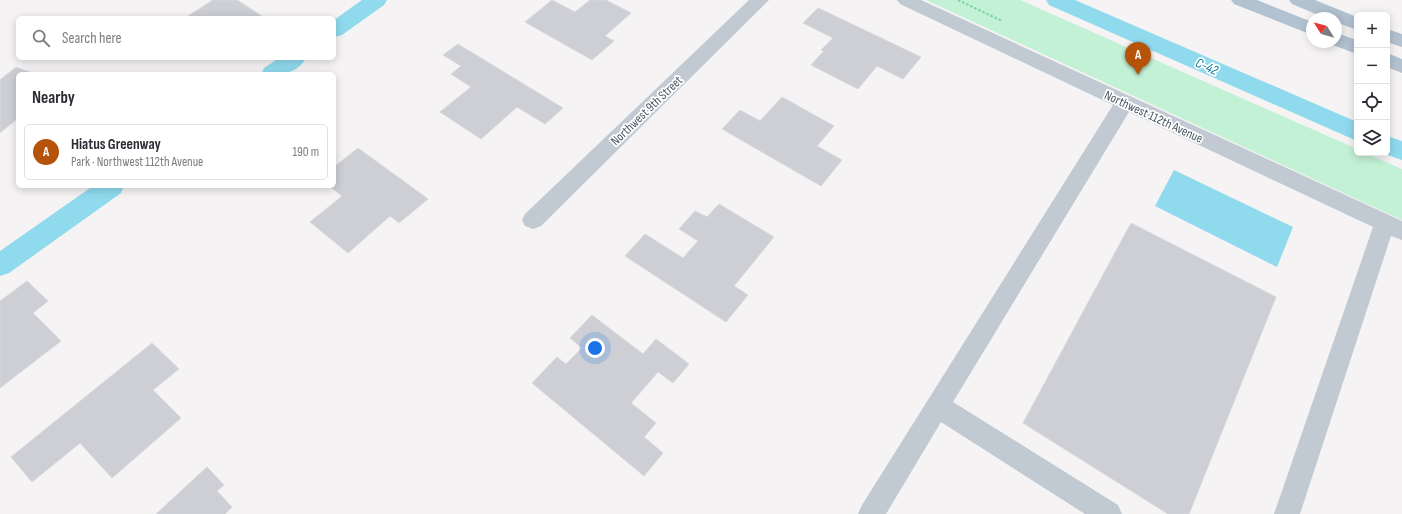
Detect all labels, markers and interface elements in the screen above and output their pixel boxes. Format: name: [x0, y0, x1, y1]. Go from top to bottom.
north arrow: [1306, 12, 1342, 48]
map controls: [1354, 12, 1390, 156]
button: +: [1354, 12, 1390, 48]
search box: [16, 16, 336, 60]
icon: search: [30, 27, 52, 49]
text: Search here: [62, 29, 122, 48]
pin: A: [1125, 42, 1151, 75]
button: −: [1354, 48, 1390, 84]
water label: C-42: [1193, 54, 1221, 79]
street label: Northwest 9th Street: [608, 72, 686, 149]
button: locate: [1354, 84, 1390, 120]
street label: Northwest 112th Avenue: [1102, 87, 1205, 147]
text: Nearby: [32, 88, 75, 108]
button: layers: [1354, 120, 1390, 156]
text: Hiatus Greenway: [71, 135, 161, 154]
text: A: [43, 144, 49, 160]
text: 190 m: [292, 144, 319, 160]
text: Park · Northwest 112th Avenue: [71, 154, 203, 170]
your location: [585, 338, 605, 358]

